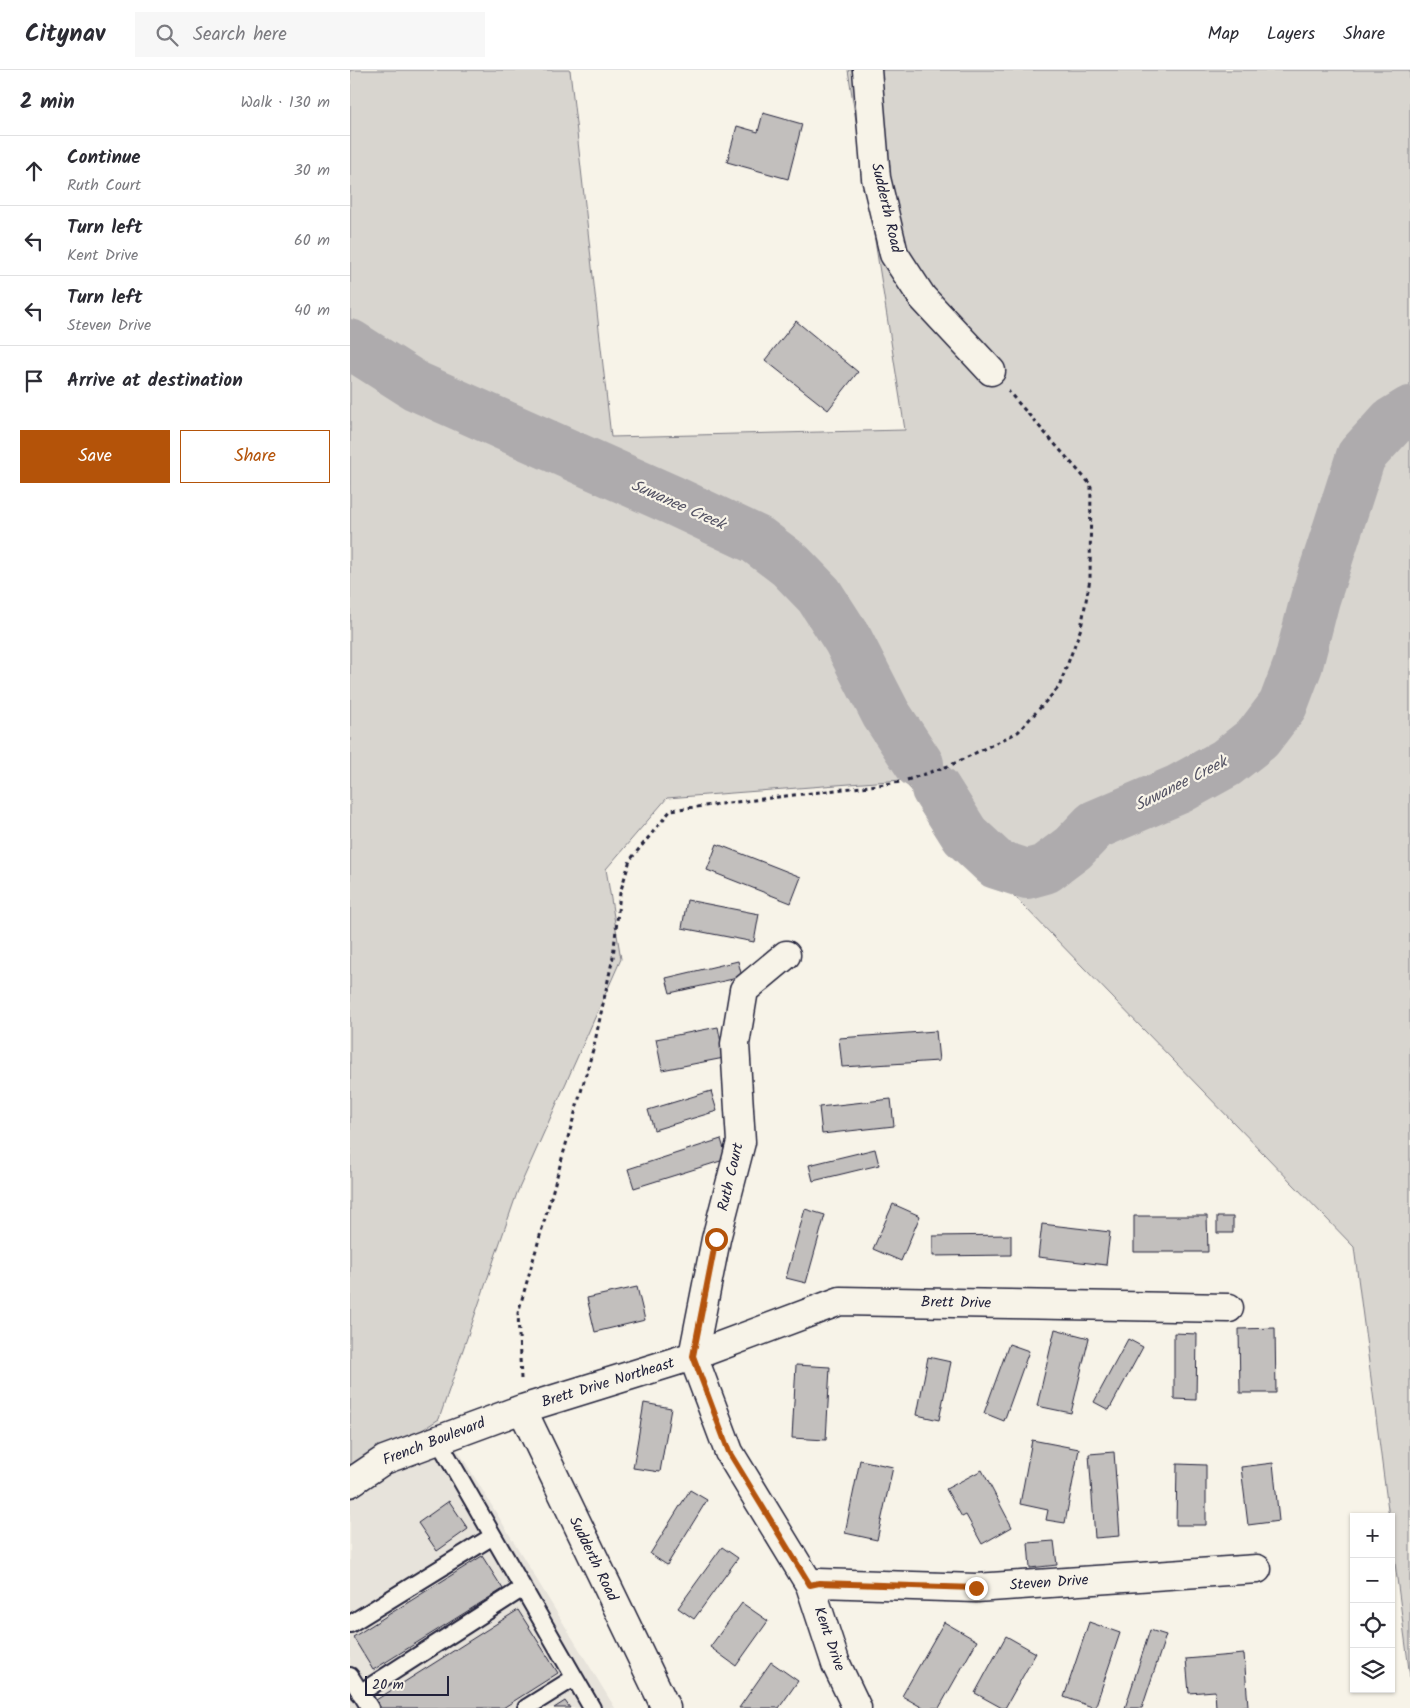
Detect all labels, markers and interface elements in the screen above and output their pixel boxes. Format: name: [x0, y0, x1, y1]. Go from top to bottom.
search box: [135, 12, 485, 57]
text: Citynav: [25, 15, 105, 54]
text: Search here: [193, 20, 287, 50]
text: Map: [1208, 20, 1239, 49]
text: Layers: [1267, 20, 1315, 49]
text: Share: [1343, 20, 1385, 49]
icon: search: [153, 21, 181, 49]
text: 2 min: [20, 86, 75, 119]
text: Walk · 130 m: [241, 90, 330, 115]
text: Continue: [67, 143, 140, 173]
icon: ahead: [20, 157, 48, 185]
text: 30 m: [294, 158, 330, 183]
street label: Sudderth Road: [864, 161, 908, 256]
text: Ruth Court: [67, 173, 141, 198]
text: Turn left: [67, 213, 142, 243]
icon: left: [20, 227, 48, 255]
text: 60 m: [294, 228, 330, 253]
text: Kent Drive: [67, 243, 138, 268]
text: Turn left: [67, 283, 142, 313]
icon: left: [20, 297, 48, 325]
text: 40 m: [294, 298, 330, 323]
text: Steven Drive: [67, 313, 151, 338]
text: Arrive at destination: [67, 366, 243, 396]
icon: arrive: [20, 367, 48, 395]
button: Save: [20, 430, 170, 483]
button: Share: [180, 430, 330, 483]
water label: Suwanee Creek: [627, 473, 731, 538]
water label: Suwanee Creek: [1131, 749, 1234, 818]
street label: Ruth Court: [711, 1140, 751, 1214]
route start: [705, 1228, 728, 1251]
street label: Brett Drive: [921, 1290, 992, 1316]
street label: Brett Drive Northeast: [539, 1351, 678, 1415]
street label: French Boulevard: [379, 1411, 489, 1473]
street label: Sudderth Road: [562, 1512, 624, 1606]
map controls: [1350, 1513, 1395, 1693]
button: +: [1350, 1513, 1395, 1558]
button: −: [1350, 1558, 1395, 1603]
street label: Steven Drive: [1009, 1568, 1089, 1598]
route end: [965, 1577, 988, 1600]
button: locate: [1350, 1603, 1395, 1648]
street label: Kent Drive: [807, 1604, 851, 1675]
button: layers: [1350, 1648, 1395, 1693]
scale bar: [365, 1673, 449, 1696]
text: 20 m: [372, 1674, 404, 1696]

